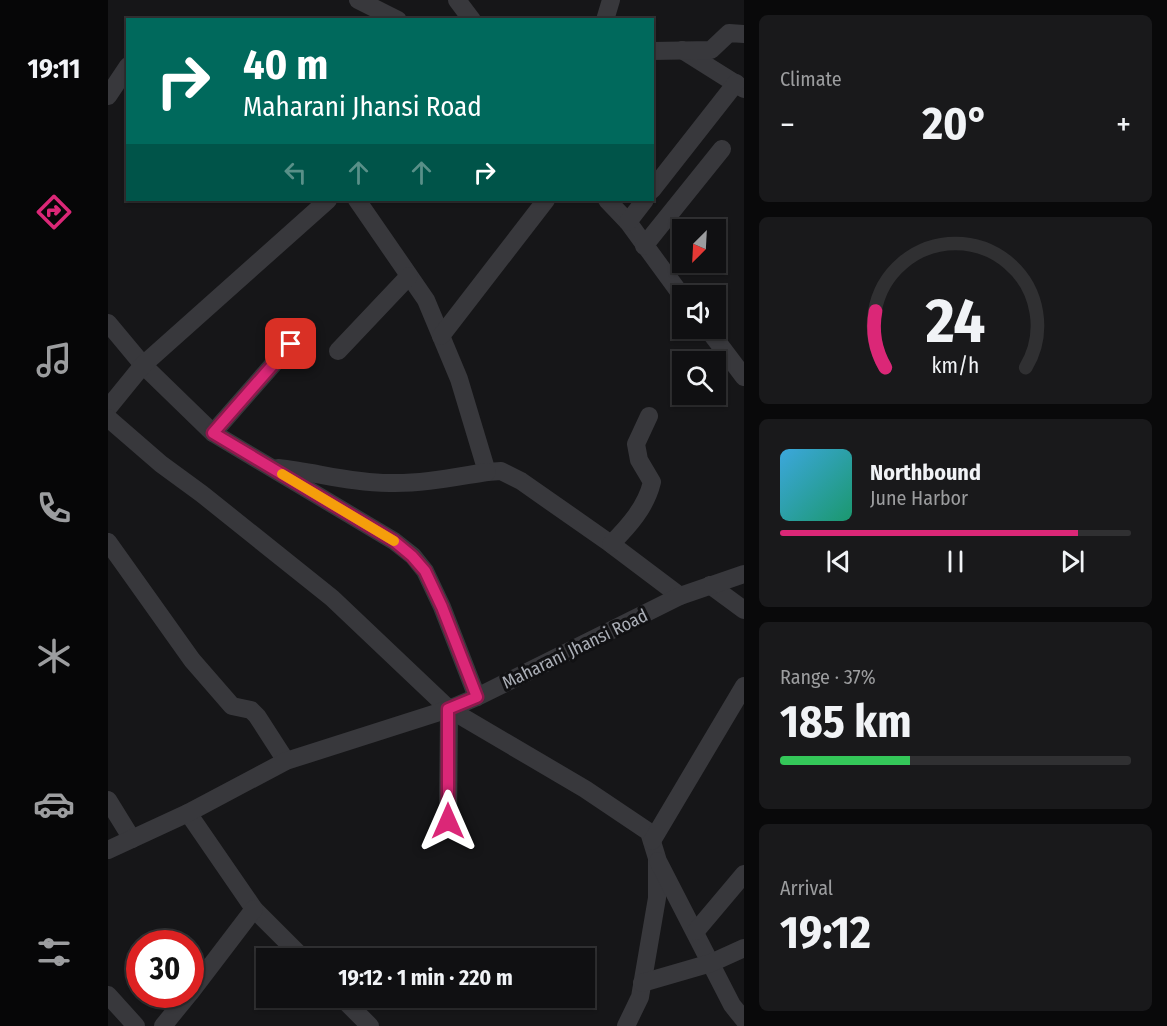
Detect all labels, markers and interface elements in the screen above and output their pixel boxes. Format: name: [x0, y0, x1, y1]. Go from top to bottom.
text: 40 m: [243, 40, 328, 90]
icon: right: [144, 42, 222, 120]
text: 19:11: [27, 53, 81, 85]
text: Climate: [780, 67, 842, 91]
text: Maharani Jhansi Road: [243, 91, 482, 123]
text: 20°: [922, 97, 989, 151]
text: −: [780, 105, 795, 145]
text: +: [1116, 105, 1131, 145]
icon: left: [279, 156, 312, 189]
icon: ahead: [342, 156, 375, 189]
icon: ahead: [405, 156, 438, 189]
icon: right: [468, 156, 501, 189]
icon: directions: [33, 191, 75, 233]
north arrow: [672, 219, 726, 273]
map controls: [672, 219, 726, 405]
text: 24: [925, 284, 985, 359]
button: sound: [672, 285, 726, 339]
pin: [265, 318, 316, 369]
icon: arrive: [274, 327, 307, 360]
icon: music: [33, 339, 75, 381]
button: search: [672, 351, 726, 405]
text: km/h: [932, 353, 979, 379]
text: Northbound: [870, 459, 981, 486]
text: June Harbor: [870, 486, 968, 510]
icon: phone: [33, 487, 75, 529]
icon: previous: [822, 545, 855, 578]
icon: pause: [939, 545, 972, 578]
icon: next: [1056, 545, 1089, 578]
street label: Maharani Jhansi Road: [499, 604, 651, 694]
icon: climate: [33, 635, 75, 677]
text: Range · 37%: [780, 665, 876, 689]
text: 185 km: [780, 695, 912, 749]
icon: car: [33, 783, 75, 825]
position arrow: [416, 789, 480, 853]
text: Arrival: [780, 876, 833, 900]
text: 19:12: [780, 906, 871, 960]
speed limit sign: 30: [126, 930, 204, 1008]
icon: filters: [33, 931, 75, 973]
text: 19:12 · 1 min · 220 m: [338, 964, 513, 991]

